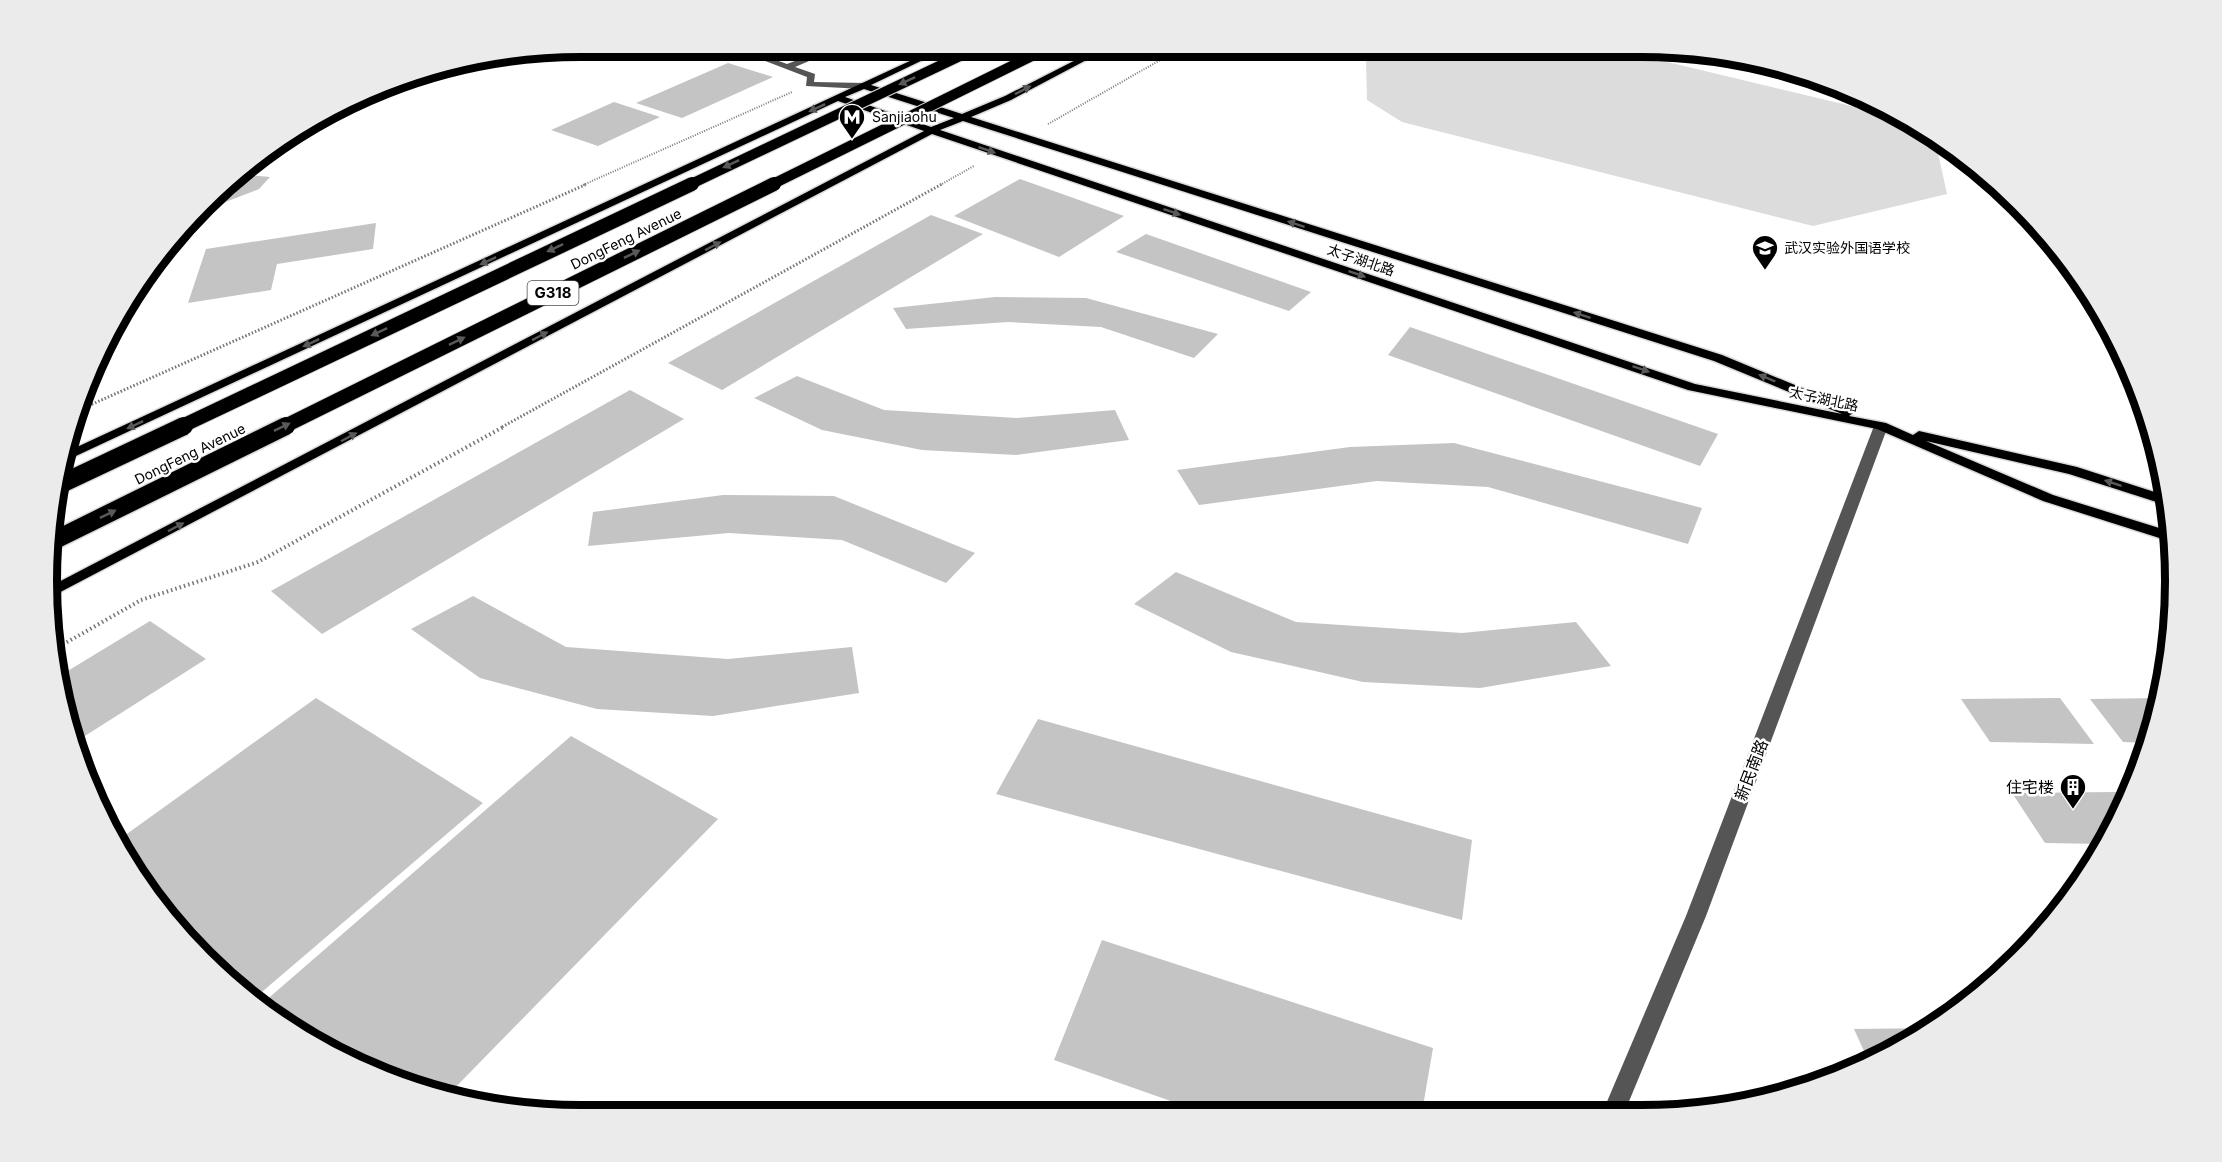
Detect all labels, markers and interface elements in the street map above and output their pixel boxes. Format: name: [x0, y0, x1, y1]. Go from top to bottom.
one-way arrow: [898, 76, 915, 85]
one-way arrow: [1015, 85, 1032, 95]
metro station icon: Sanjiaohu: [837, 102, 867, 140]
one-way arrow: [809, 103, 826, 112]
place label: Sanjiaohu: [872, 108, 937, 125]
one-way arrow: [978, 146, 996, 155]
one-way arrow: [722, 160, 739, 169]
street label: DongFeng Avenue: [568, 204, 684, 273]
one-way arrow: [1163, 208, 1181, 217]
one-way arrow: [1287, 219, 1305, 228]
school or university icon: 武汉实验外国语学校: [1750, 233, 1780, 271]
place label: 武汉实验外国语学校: [1784, 239, 1910, 256]
street label: 太子湖北路: [1325, 240, 1397, 279]
one-way arrow: [705, 241, 722, 251]
one-way arrow: [546, 244, 563, 253]
one-way arrow: [623, 250, 640, 259]
one-way arrow: [480, 256, 497, 265]
one-way arrow: [1348, 270, 1366, 279]
road number: G318: [528, 281, 578, 305]
one-way arrow: [1573, 310, 1591, 319]
one-way arrow: [370, 328, 387, 337]
one-way arrow: [532, 331, 549, 341]
one-way arrow: [448, 336, 466, 346]
one-way arrow: [303, 338, 320, 347]
one-way arrow: [1632, 365, 1650, 375]
one-way arrow: [1757, 373, 1775, 383]
street label: 太子湖北路: [1788, 383, 1860, 414]
street label: DongFeng Avenue: [132, 419, 248, 488]
one-way arrow: [125, 420, 143, 430]
one-way arrow: [274, 423, 291, 432]
one-way arrow: [340, 432, 358, 442]
one-way arrow: [2104, 478, 2122, 487]
one-way arrow: [99, 509, 116, 518]
one-way arrow: [168, 522, 185, 532]
street label: 新民南路: [1730, 737, 1772, 803]
building icon: 住宅楼: [2058, 772, 2088, 810]
place label: 住宅楼: [2006, 777, 2054, 797]

